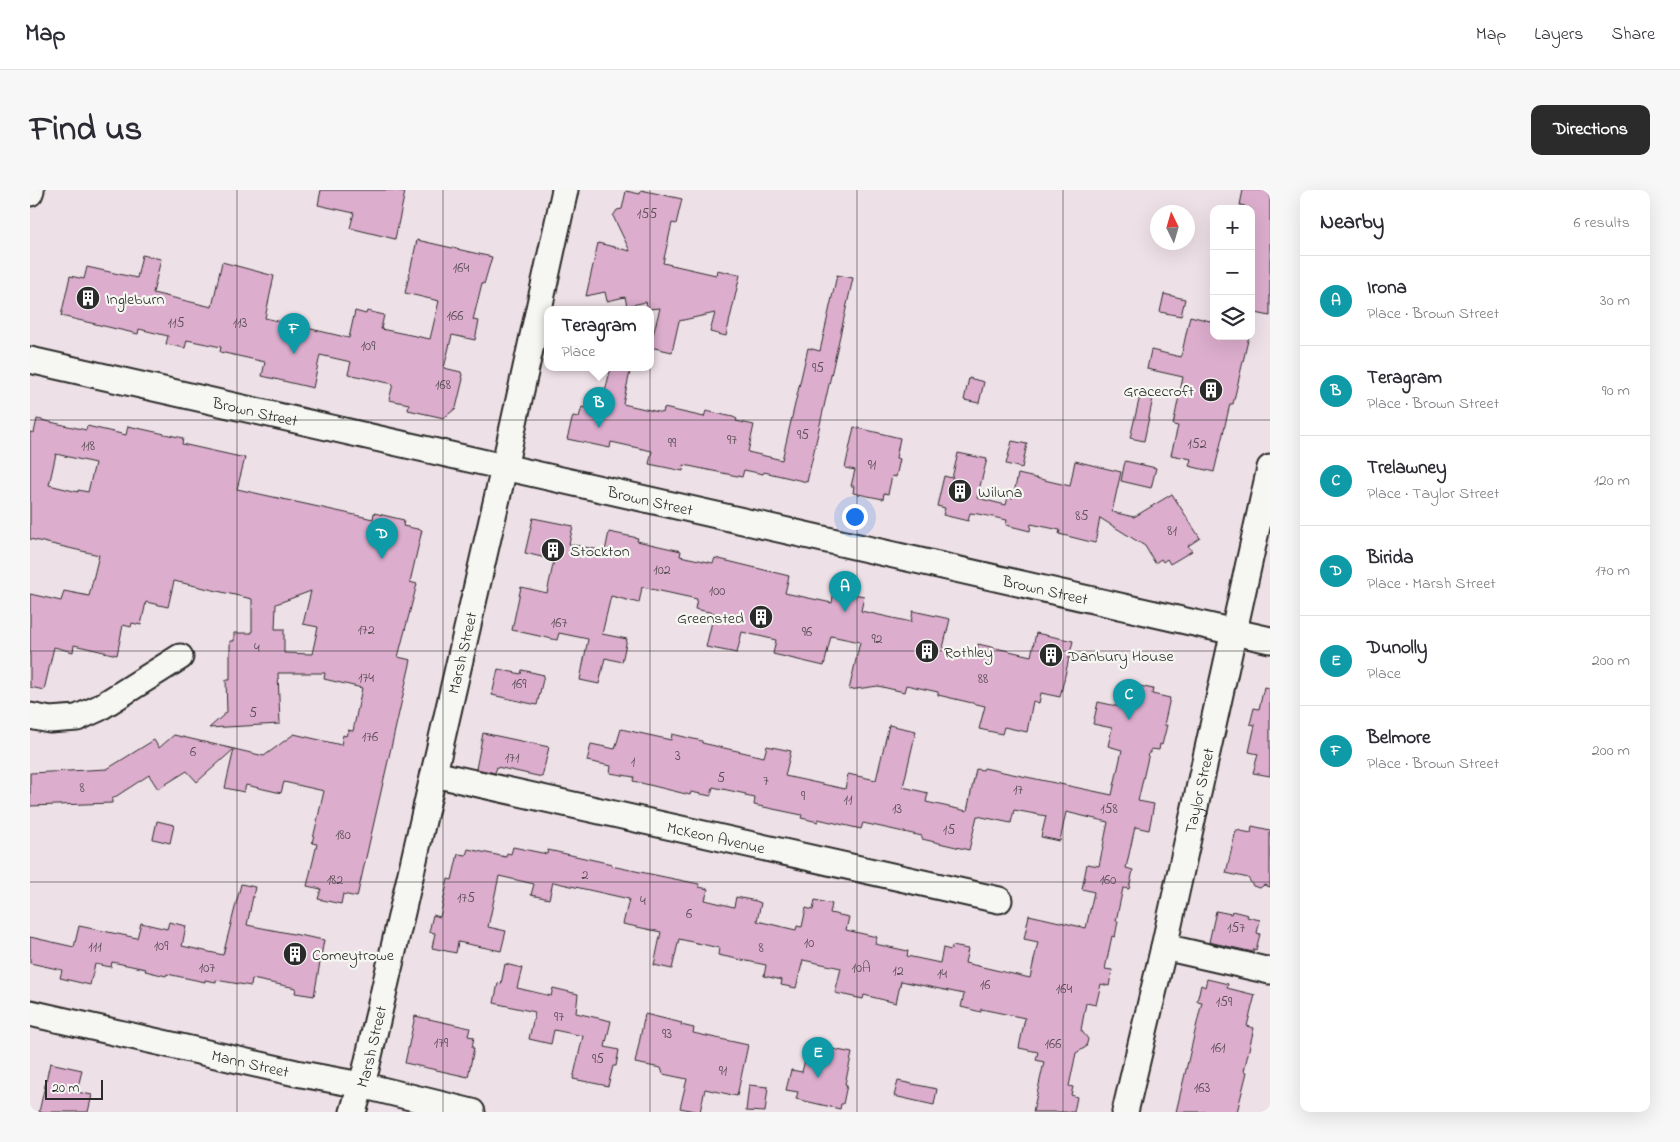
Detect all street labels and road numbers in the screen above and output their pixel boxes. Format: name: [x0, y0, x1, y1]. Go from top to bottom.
street label: Brown Street: [209, 391, 300, 434]
street label: Brown Street: [604, 481, 696, 523]
street label: Brown Street: [999, 570, 1091, 613]
street label: Marsh Street: [442, 609, 485, 697]
street label: Taylor Street: [1179, 745, 1222, 836]
street label: McKeon Avenue: [664, 816, 768, 862]
street label: Marsh Street: [351, 1003, 394, 1091]
street label: Mann Street: [209, 1044, 292, 1085]

